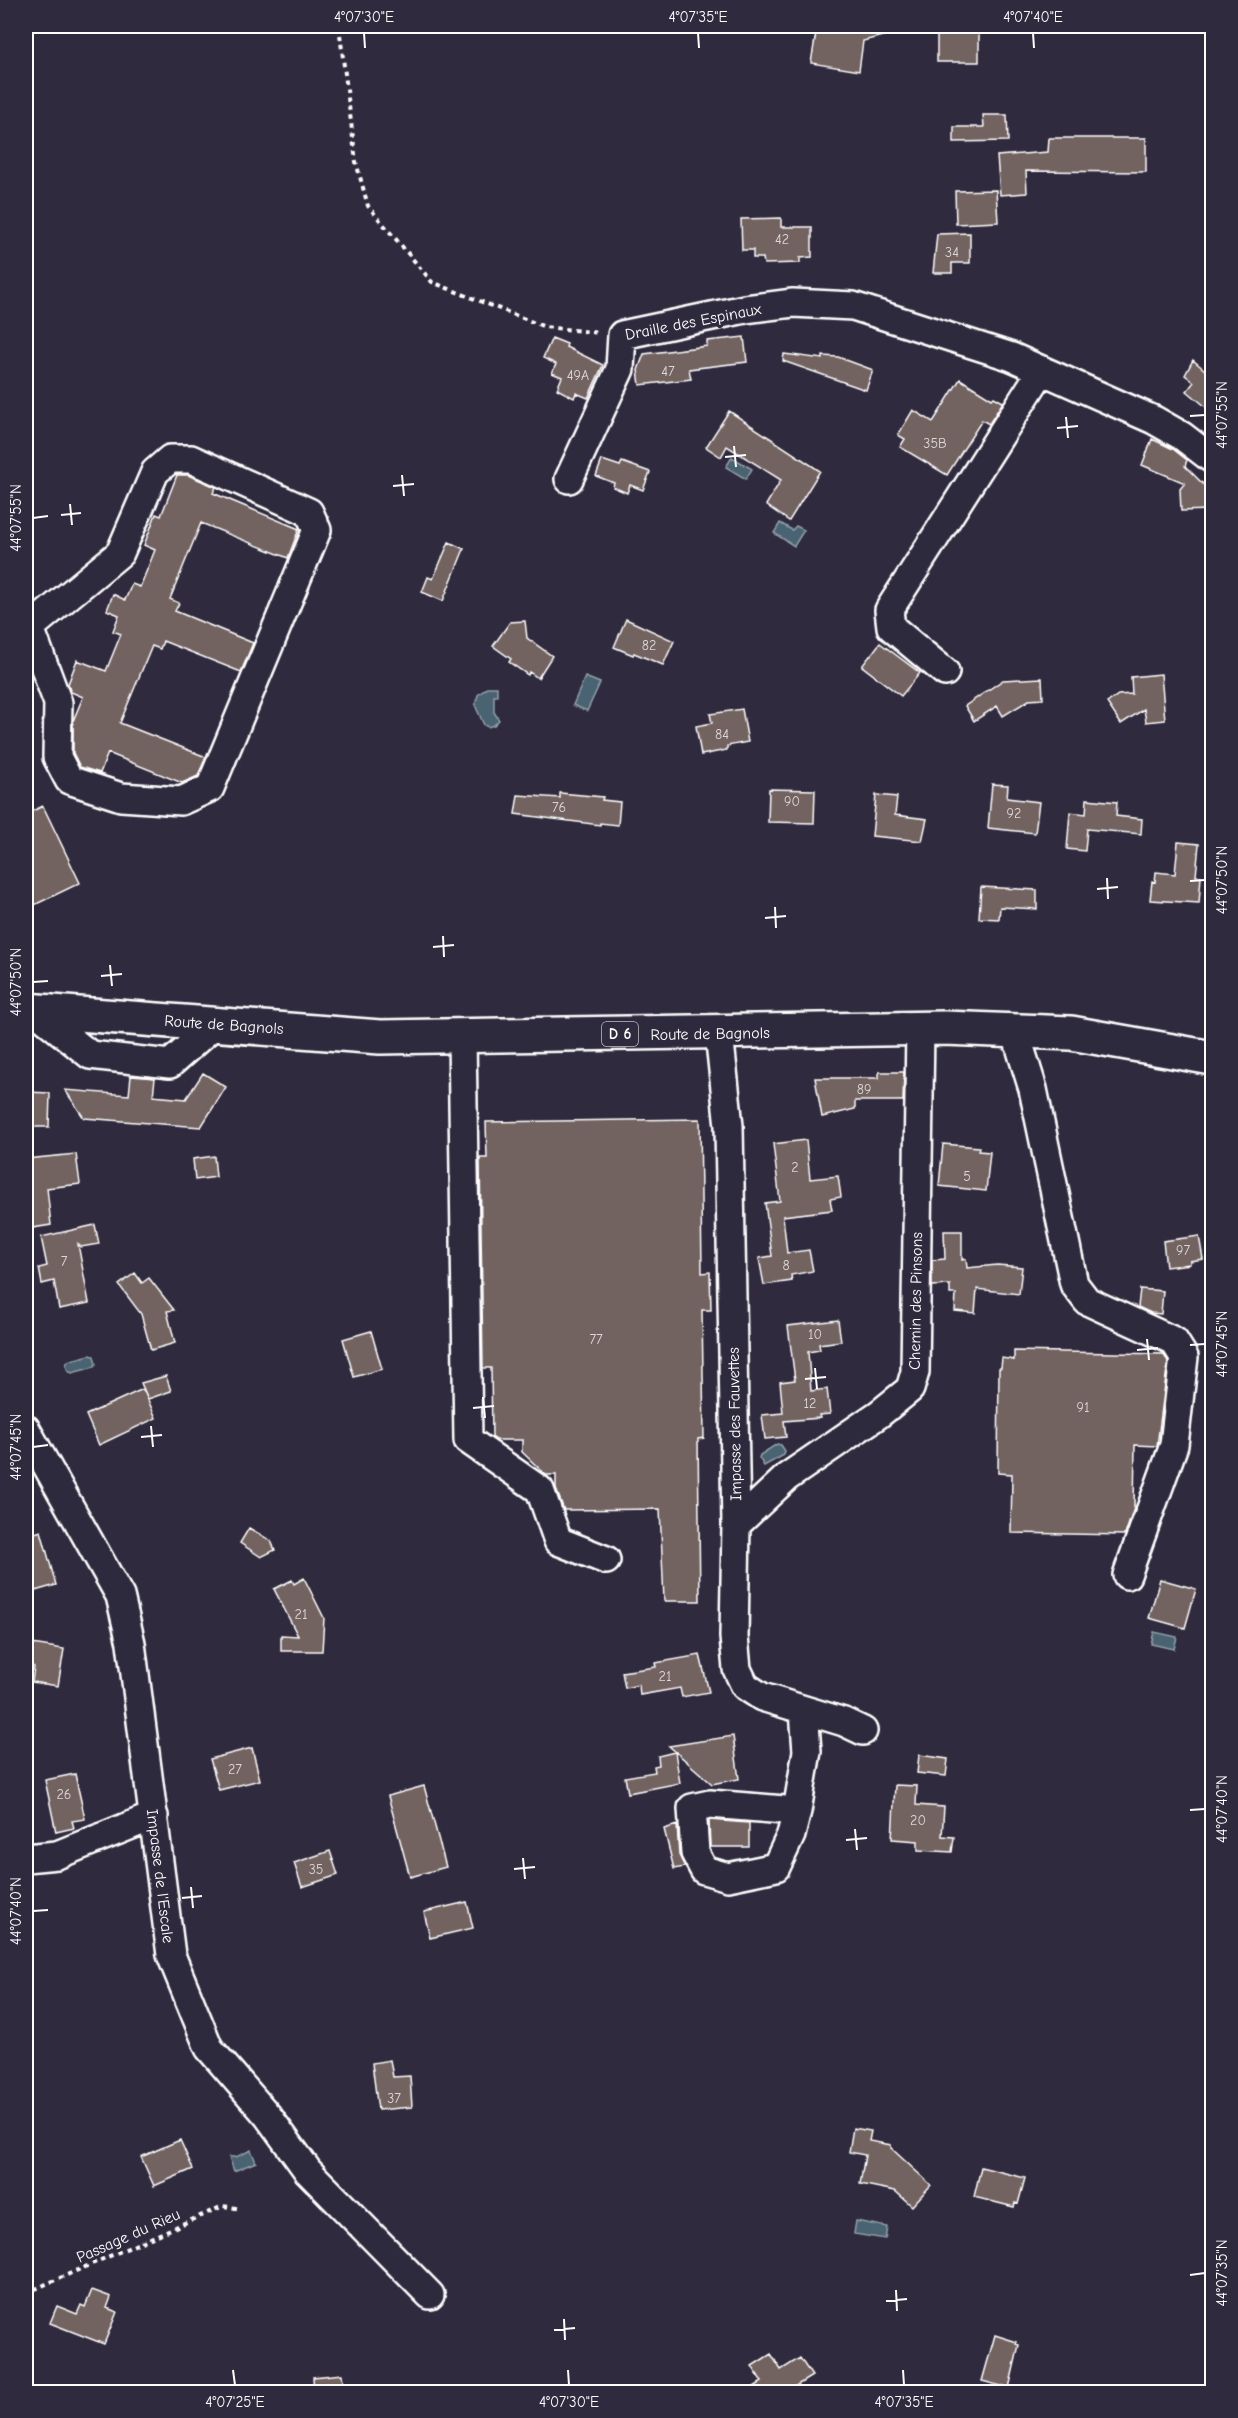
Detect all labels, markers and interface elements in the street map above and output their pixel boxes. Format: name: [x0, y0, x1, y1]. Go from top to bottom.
text: 4°07'30"E: [334, 8, 394, 26]
text: 4°07'35"E: [668, 8, 728, 26]
text: 4°07'40"E: [1003, 8, 1063, 26]
house number: 42: [775, 231, 789, 248]
house number: 34: [945, 244, 959, 261]
street label: Draille des Espinaux: [624, 300, 763, 344]
house number: 47: [661, 363, 675, 380]
house number: 49A: [567, 367, 589, 384]
text: 44°07'55"N: [1213, 381, 1231, 449]
house number: 35B: [923, 435, 947, 452]
text: 44°07'55"N: [7, 484, 25, 552]
house number: 82: [642, 637, 656, 654]
house number: 84: [715, 726, 729, 743]
house number: 90: [784, 793, 800, 810]
house number: 76: [552, 799, 566, 816]
house number: 92: [1007, 805, 1021, 822]
text: 44°07'50"N: [1213, 846, 1231, 914]
text: 44°07'50"N: [7, 948, 25, 1016]
street label: Route de Bagnols: [164, 1012, 284, 1038]
road number: D 6: [602, 1022, 638, 1046]
street label: Route de Bagnols: [650, 1024, 770, 1044]
house number: 89: [857, 1081, 871, 1098]
house number: 2: [791, 1159, 799, 1176]
house number: 5: [963, 1168, 971, 1185]
street label: Chemin des Pinsons: [906, 1232, 926, 1370]
house number: 97: [1176, 1242, 1190, 1259]
house number: 7: [61, 1253, 68, 1270]
house number: 8: [782, 1257, 790, 1274]
text: 44°07'45"N: [1213, 1311, 1231, 1377]
house number: 10: [808, 1326, 822, 1343]
house number: 77: [589, 1331, 603, 1348]
street label: Impasse des Fauvettes: [725, 1347, 745, 1501]
house number: 12: [804, 1395, 816, 1412]
house number: 91: [1077, 1399, 1089, 1416]
text: 44°07'45"N: [7, 1414, 25, 1480]
house number: 21: [295, 1606, 307, 1623]
house number: 21: [659, 1668, 671, 1685]
house number: 27: [228, 1761, 242, 1778]
text: 44°07'40"N: [1213, 1775, 1231, 1843]
house number: 26: [57, 1786, 71, 1803]
street label: Impasse de l'Escale: [143, 1808, 177, 1944]
house number: 20: [910, 1812, 926, 1829]
house number: 35: [309, 1861, 323, 1878]
text: 44°07'40"N: [7, 1877, 25, 1945]
house number: 37: [387, 2090, 401, 2107]
street label: Passage du Rieu: [74, 2205, 183, 2267]
text: 44°07'35"N: [1213, 2239, 1231, 2307]
text: 4°07'25"E: [205, 2393, 265, 2411]
text: 4°07'30"E: [539, 2393, 599, 2411]
text: 4°07'35"E: [874, 2393, 934, 2411]

